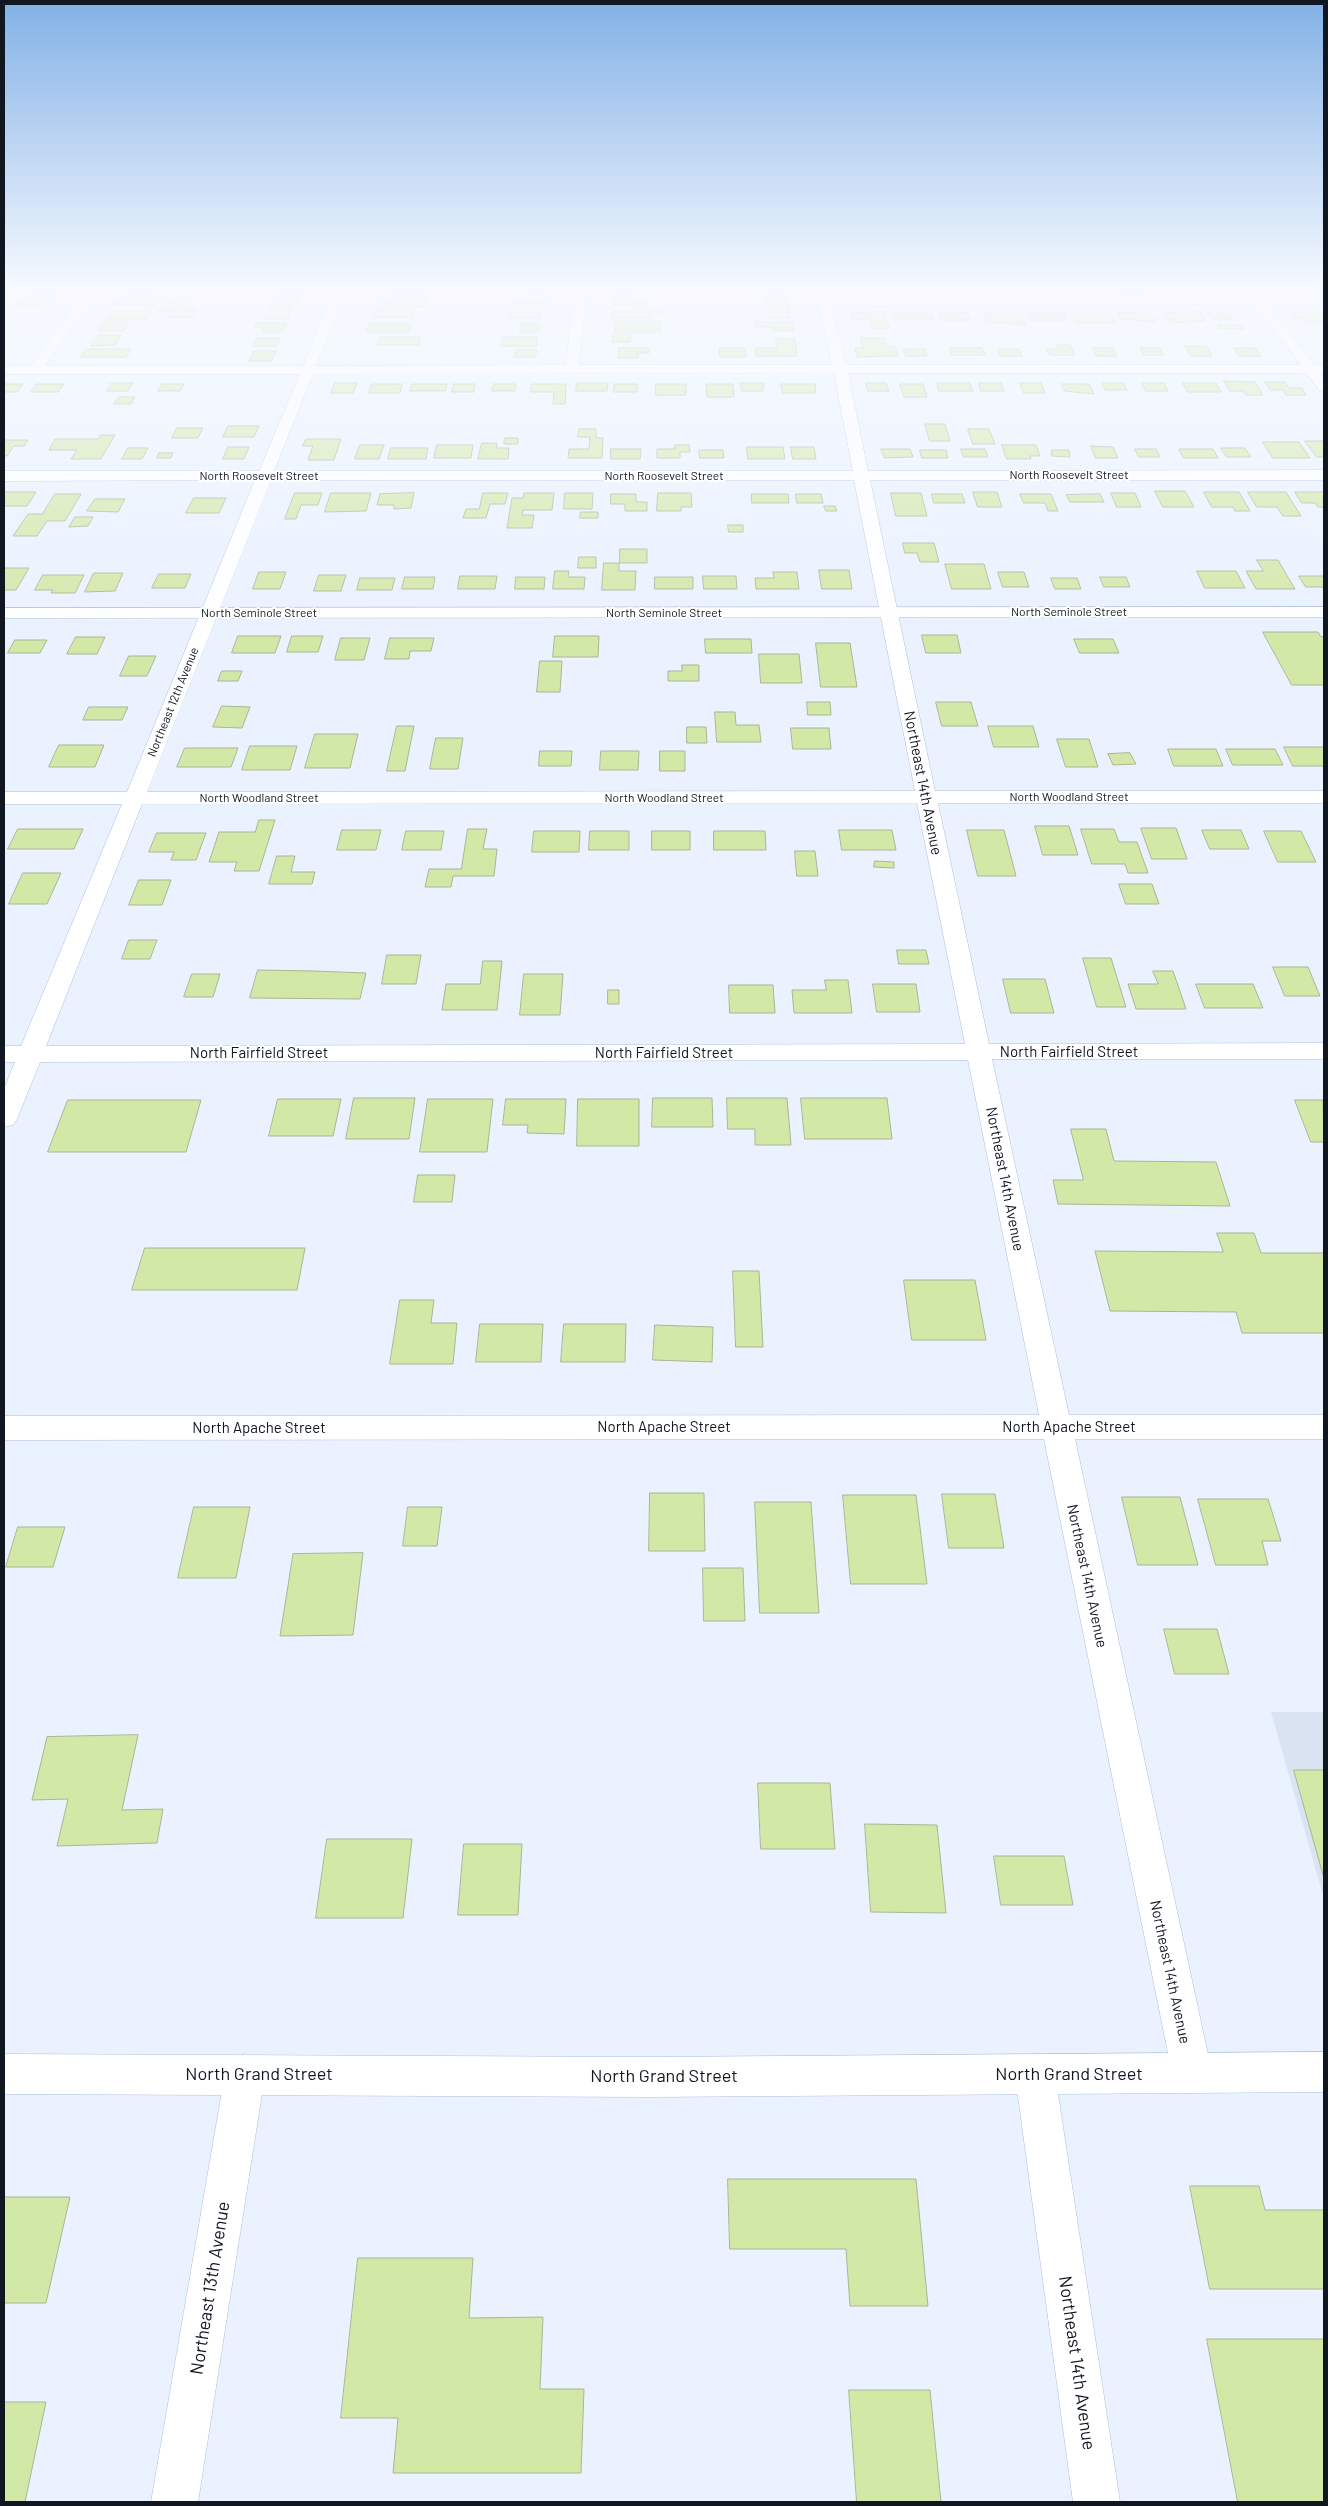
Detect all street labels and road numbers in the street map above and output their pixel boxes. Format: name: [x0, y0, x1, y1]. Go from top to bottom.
street label: North Roosevelt Street: [1009, 468, 1129, 482]
street label: North Roosevelt Street: [199, 469, 319, 483]
street label: North Roosevelt Street: [604, 469, 724, 483]
street label: North Seminole Street: [1011, 605, 1127, 619]
street label: North Seminole Street: [201, 606, 317, 620]
street label: North Seminole Street: [606, 606, 722, 620]
street label: Northeast 12th Avenue: [144, 645, 202, 759]
street label: Northeast 14th Avenue: [900, 709, 946, 857]
street label: North Woodland Street: [1010, 790, 1128, 804]
street label: North Woodland Street: [200, 791, 318, 805]
street label: North Woodland Street: [605, 791, 723, 805]
street label: North Fairfield Street: [1000, 1043, 1138, 1061]
street label: North Fairfield Street: [190, 1044, 328, 1062]
street label: North Fairfield Street: [595, 1044, 733, 1062]
street label: Northeast 14th Avenue: [982, 1105, 1028, 1253]
street label: North Apache Street: [597, 1418, 731, 1436]
street label: North Apache Street: [1002, 1418, 1136, 1436]
street label: North Apache Street: [192, 1419, 326, 1437]
street label: Northeast 14th Avenue: [1063, 1503, 1111, 1649]
street label: Northeast 14th Avenue: [1146, 1899, 1194, 2045]
street label: North Grand Street: [185, 2063, 333, 2085]
street label: North Grand Street: [995, 2063, 1143, 2085]
street label: North Grand Street: [590, 2065, 738, 2087]
street label: Northeast 13th Avenue: [186, 2200, 234, 2376]
street label: Northeast 14th Avenue: [1054, 2275, 1100, 2451]

